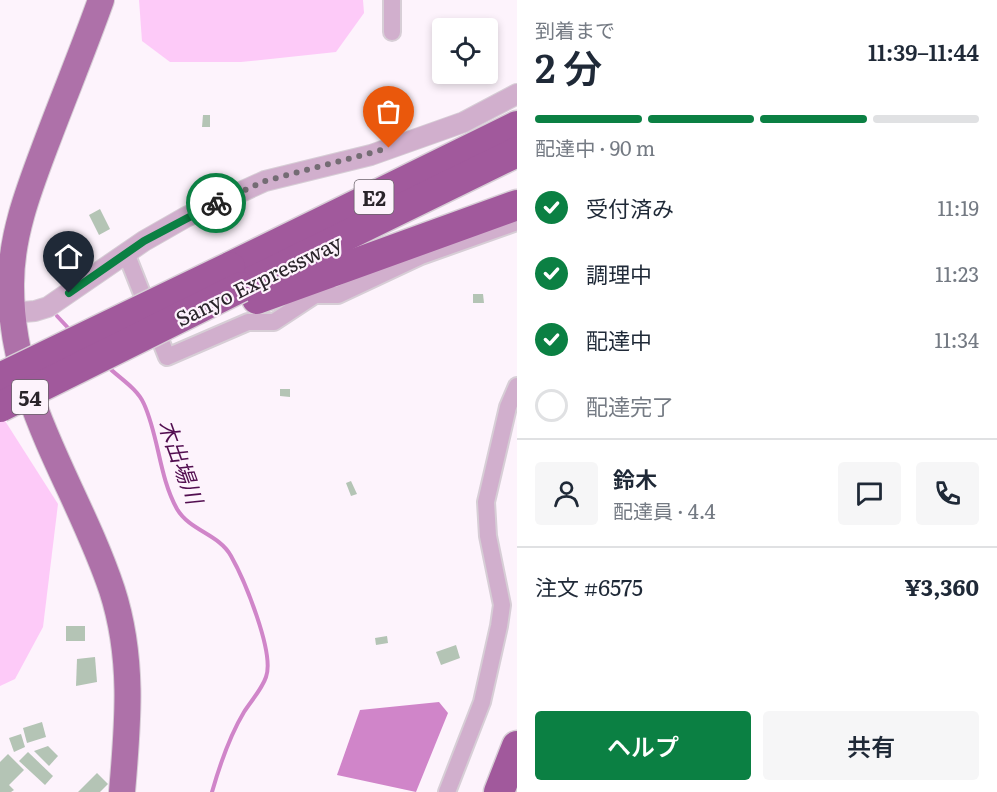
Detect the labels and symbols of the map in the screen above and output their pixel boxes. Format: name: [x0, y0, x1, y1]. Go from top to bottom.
pin: [363, 86, 414, 148]
courier: [186, 173, 246, 233]
road number: E2: [354, 180, 394, 214]
street label: Sanyo Expressway: [170, 225, 347, 333]
pin: [43, 231, 94, 293]
road number: 54: [12, 380, 48, 414]
water label: 木出場川: [151, 414, 213, 510]

